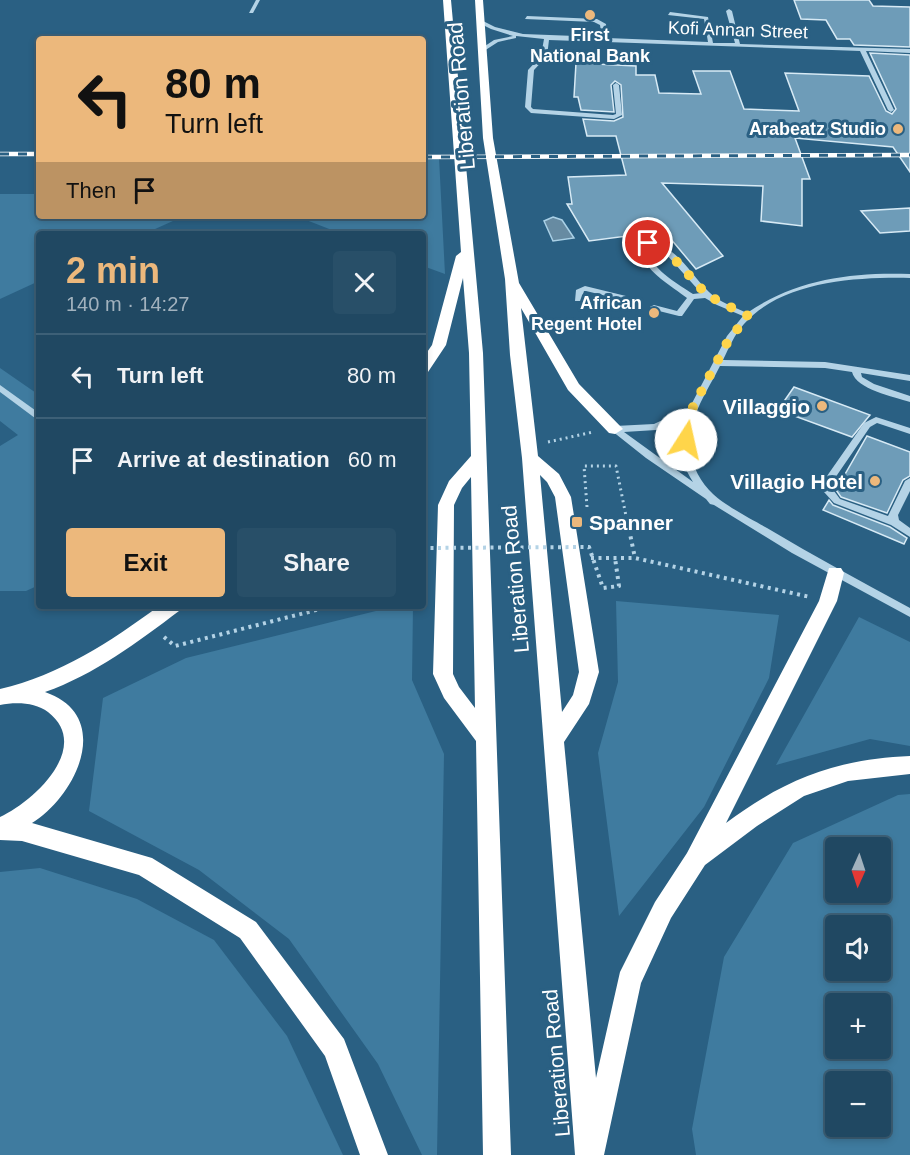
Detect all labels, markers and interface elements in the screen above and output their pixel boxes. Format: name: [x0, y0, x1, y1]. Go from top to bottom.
marker: First National Bank: [583, 8, 597, 22]
street label: Kofi Annan Street: [668, 18, 808, 42]
street label: Liberation Road: [443, 21, 479, 171]
place label: First National Bank: [530, 25, 651, 66]
icon: left: [66, 60, 144, 138]
text: 80 m: [165, 60, 261, 107]
text: Turn left: [165, 109, 263, 139]
place label: Arabeatz Studio: [749, 119, 886, 139]
marker: Arabeatz Studio: [891, 122, 905, 136]
icon: arrive: [128, 174, 161, 207]
text: Then: [66, 178, 116, 203]
pin: [622, 217, 673, 268]
icon: arrive: [631, 226, 664, 259]
text: 2 min: [66, 250, 160, 291]
button: close: [333, 251, 396, 314]
text: 140 m · 14:27: [66, 293, 189, 315]
place label: African Regent Hotel: [531, 293, 642, 334]
marker: African Regent Hotel: [647, 306, 661, 320]
icon: left: [66, 360, 99, 393]
text: Turn left: [117, 363, 203, 388]
text: 80 m: [347, 363, 396, 388]
place label: Villaggio: [723, 395, 810, 418]
marker: Villaggio: [815, 399, 829, 413]
position arrow: [654, 408, 718, 472]
icon: arrive: [66, 444, 99, 477]
text: Arrive at destination: [117, 447, 330, 472]
text: 60 m: [348, 447, 397, 472]
place label: Villagio Hotel: [730, 470, 863, 493]
marker: Villagio Hotel: [868, 474, 882, 488]
street label: Liberation Road: [497, 504, 533, 654]
place label: Spanner: [589, 511, 673, 534]
marker: Spanner: [570, 515, 584, 529]
button: Exit: [66, 528, 225, 597]
button: Share: [237, 528, 396, 597]
north arrow: [825, 837, 891, 903]
map controls: [825, 837, 891, 1137]
button: sound: [825, 915, 891, 981]
street label: Liberation Road: [538, 988, 574, 1138]
button: +: [825, 993, 891, 1059]
button: −: [825, 1071, 891, 1137]

